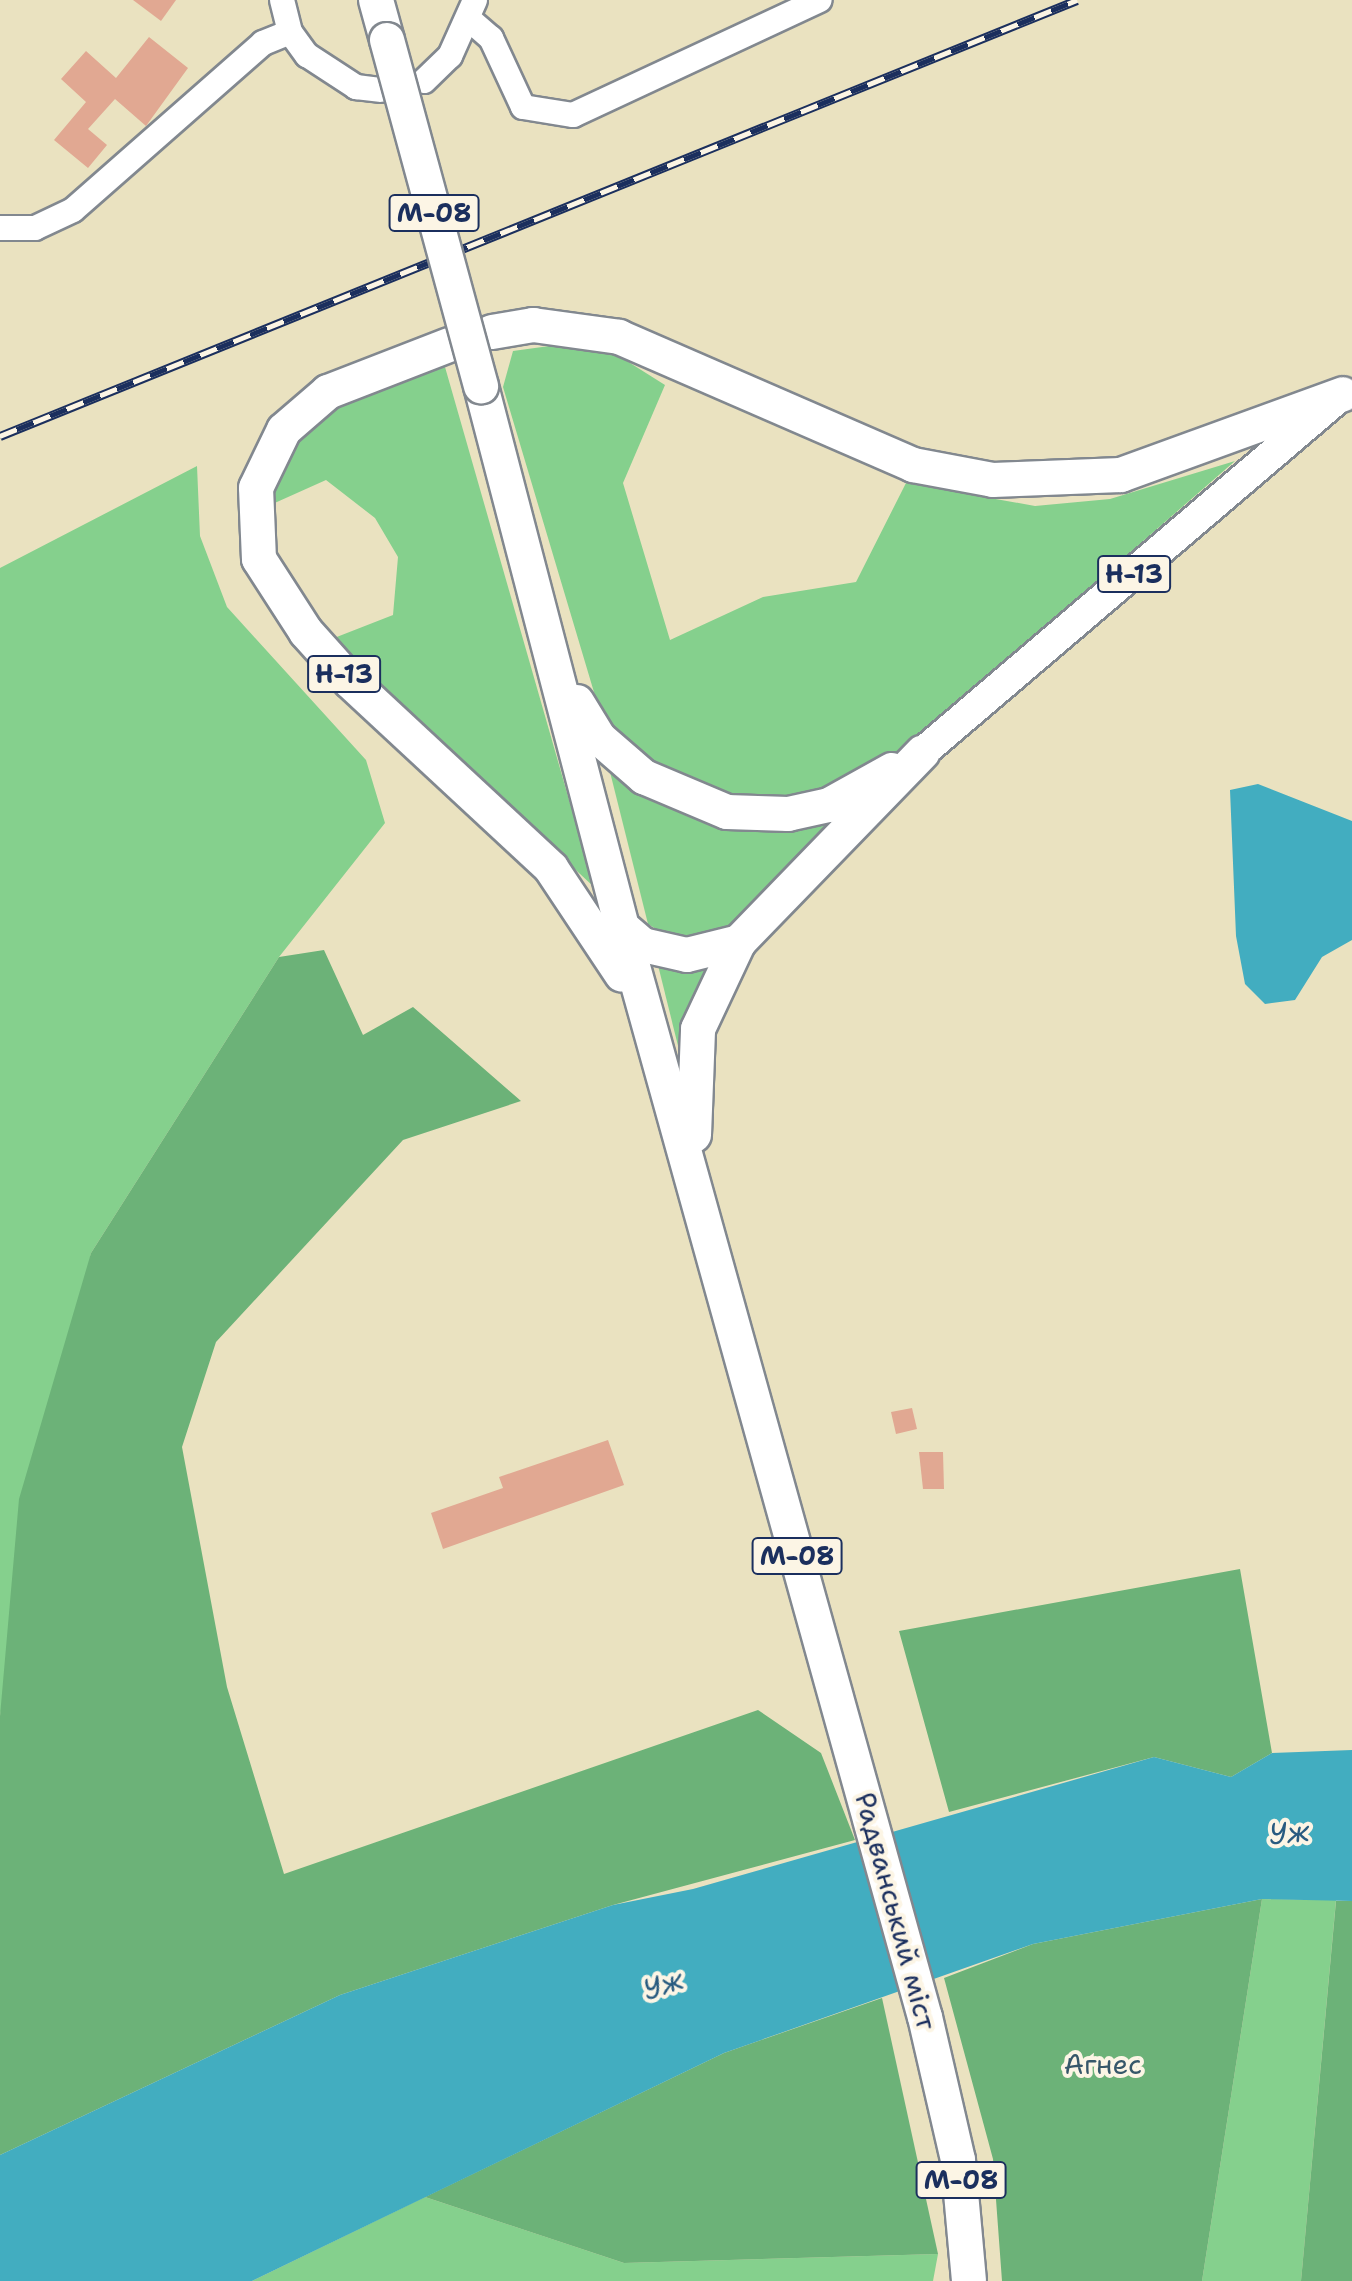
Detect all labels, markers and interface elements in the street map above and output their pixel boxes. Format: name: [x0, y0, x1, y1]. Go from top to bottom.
road number: М-08: [388, 191, 480, 235]
road number: Н-13: [1096, 552, 1172, 596]
road number: Н-13: [306, 652, 382, 696]
road number: М-08: [751, 1534, 843, 1578]
street label: Радванський міст: [848, 1789, 944, 2033]
water label: Уж: [1267, 1813, 1311, 1853]
water label: Уж: [638, 1961, 688, 2009]
park label: Агнес: [1064, 2047, 1142, 2081]
road number: М-08: [915, 2158, 1007, 2202]

